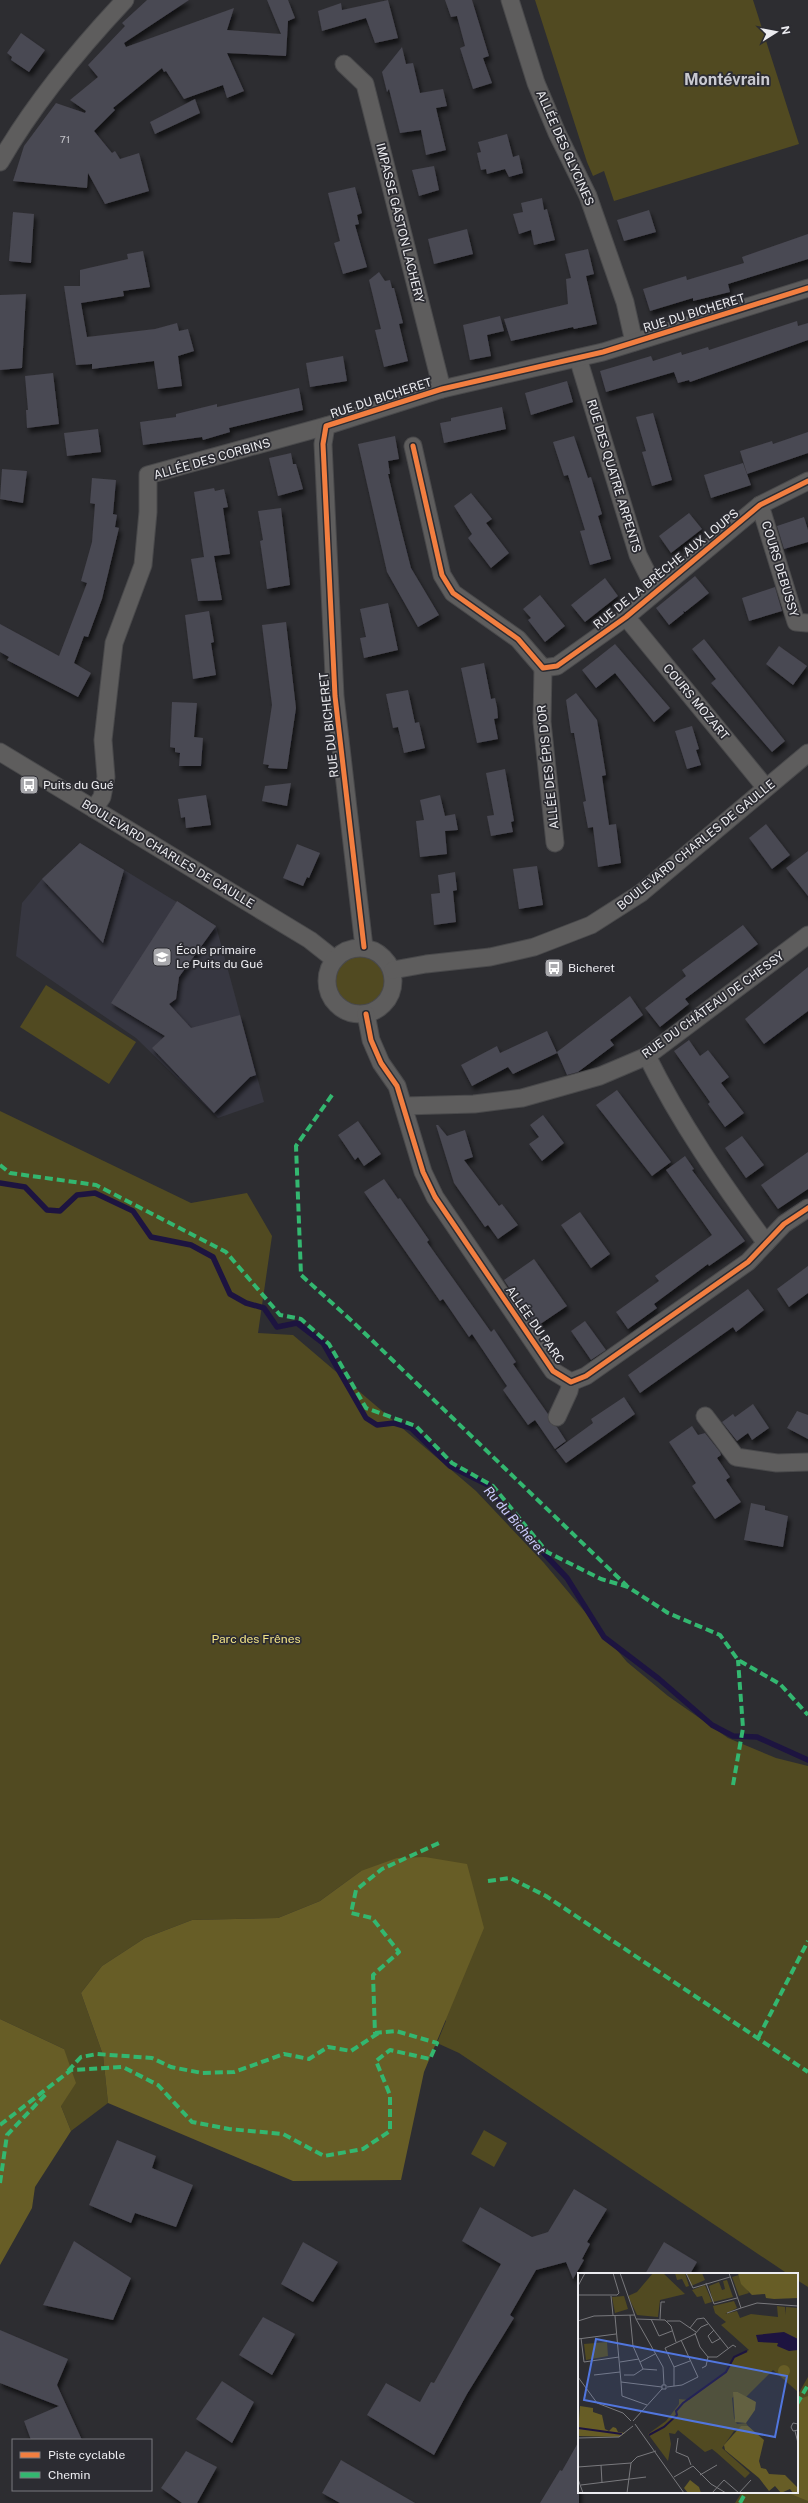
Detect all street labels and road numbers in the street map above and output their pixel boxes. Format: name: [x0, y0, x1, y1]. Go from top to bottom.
street label: ALLÉE DES GLYCINES: [533, 88, 597, 208]
street label: IMPASSE GASTON LACHERY: [373, 142, 427, 305]
street label: RUE DU BICHERET: [641, 291, 747, 335]
street label: RUE DU BICHERET: [329, 375, 433, 421]
street label: RUE DES QUATRE ARPENTS: [584, 398, 644, 554]
street label: ALLÉE DES CORBINS: [152, 436, 272, 482]
street label: RUE DE LA BRÈCHE AUX LOUPS: [591, 506, 741, 632]
street label: COURS DEBUSSY: [759, 519, 801, 619]
street label: COURS MOZART: [660, 661, 732, 743]
street label: RUE DU BICHERET: [317, 672, 341, 778]
street label: ALLÉE DES ÉPIS D'OR: [535, 704, 561, 830]
street label: BOULEVARD CHARLES DE GAULLE: [614, 777, 778, 913]
street label: BOULEVARD CHARLES DE GAULLE: [79, 797, 257, 911]
street label: RUE DU CHÂTEAU DE CHESSY: [639, 948, 787, 1061]
street label: ALLÉE DU PARC: [503, 1283, 567, 1367]

